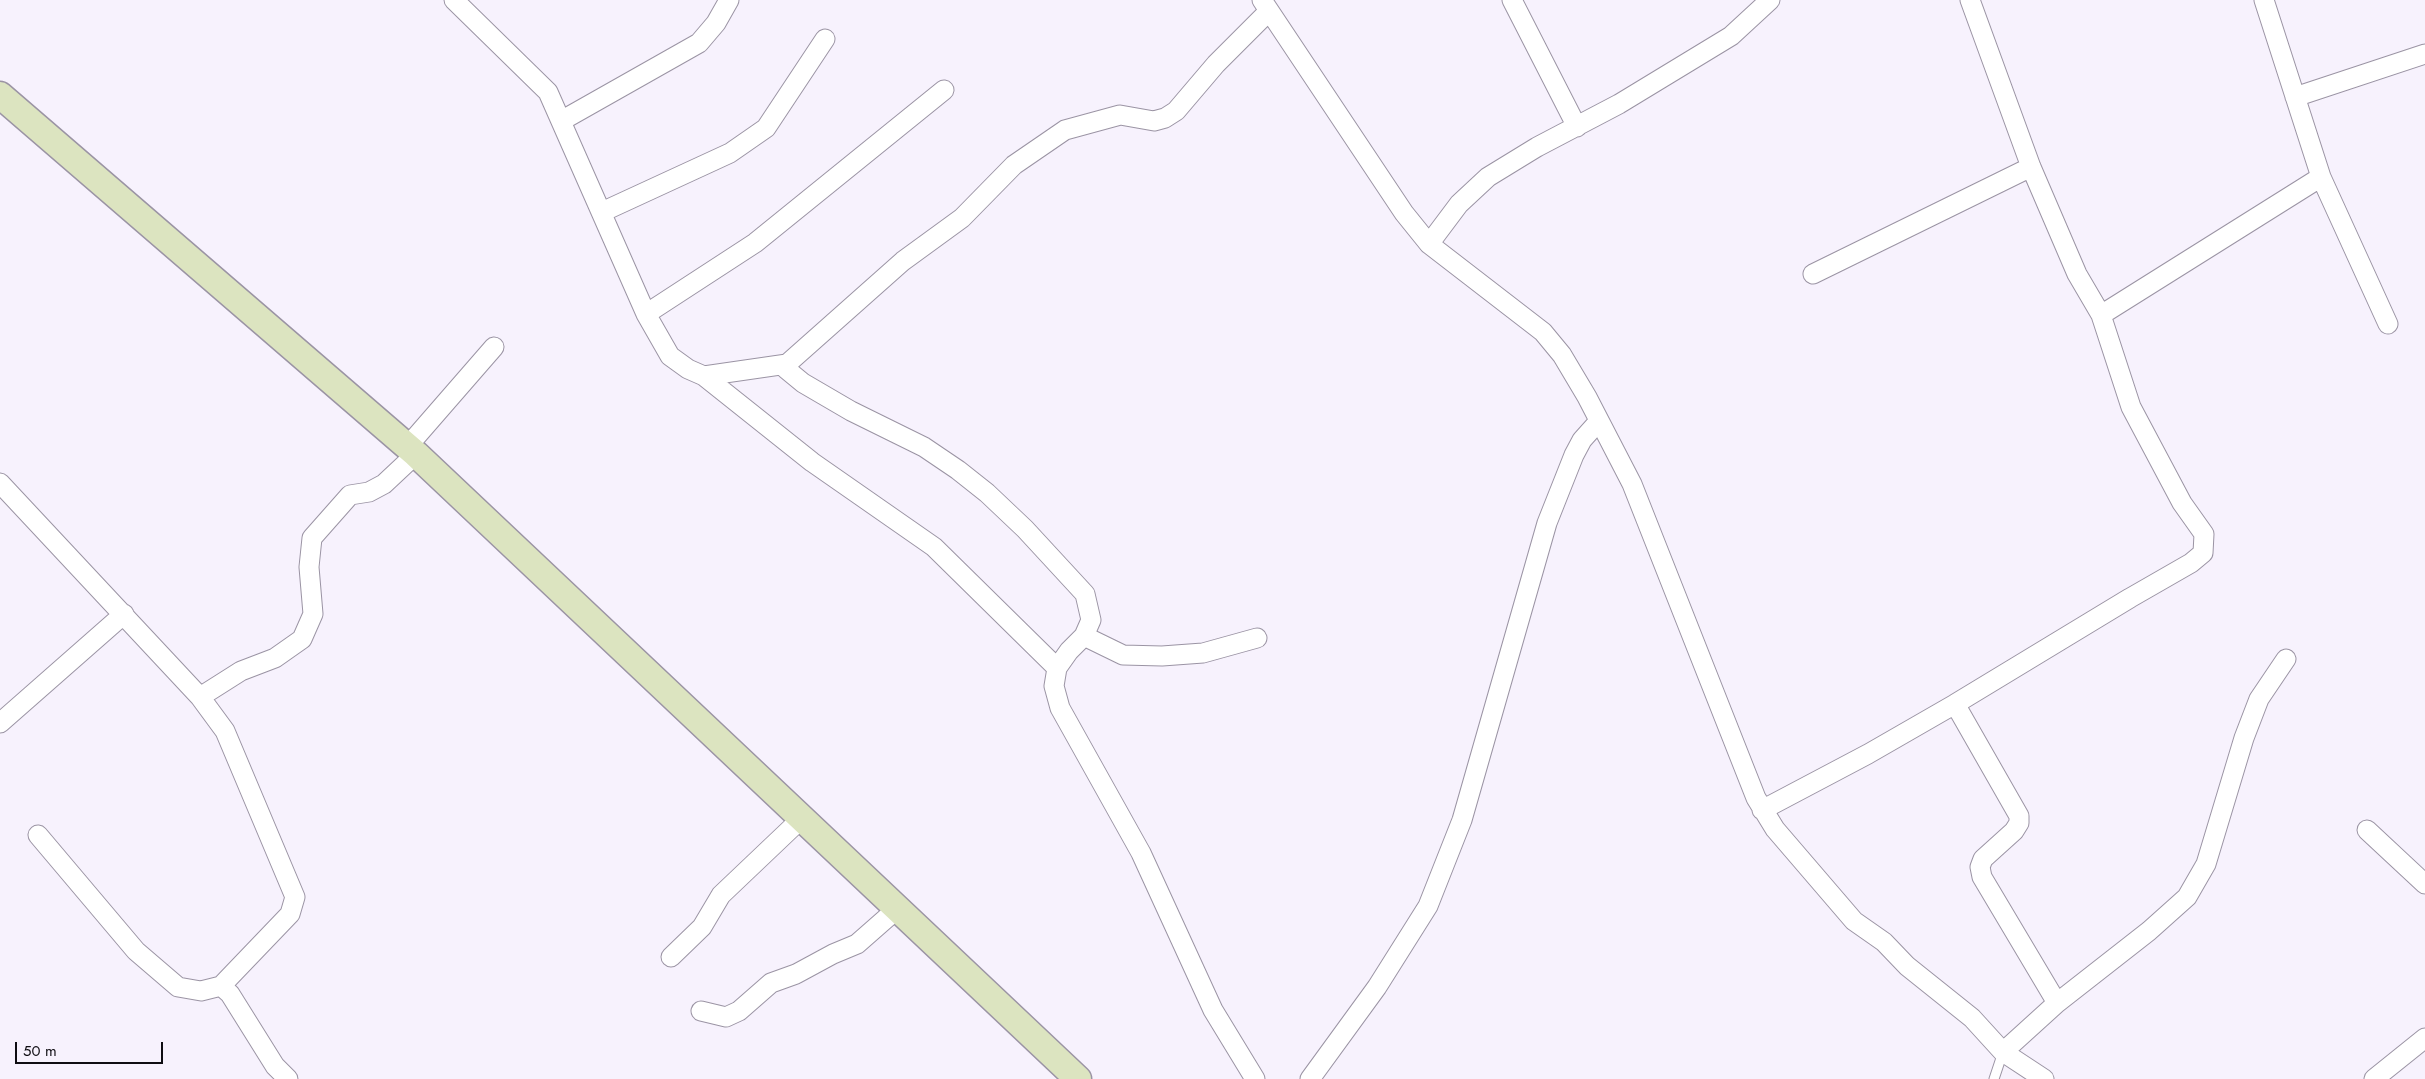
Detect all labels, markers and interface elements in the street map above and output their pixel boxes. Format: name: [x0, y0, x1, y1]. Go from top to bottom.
scale bar: [18, 1032, 165, 1064]
text: 50 m: [23, 1040, 57, 1062]

